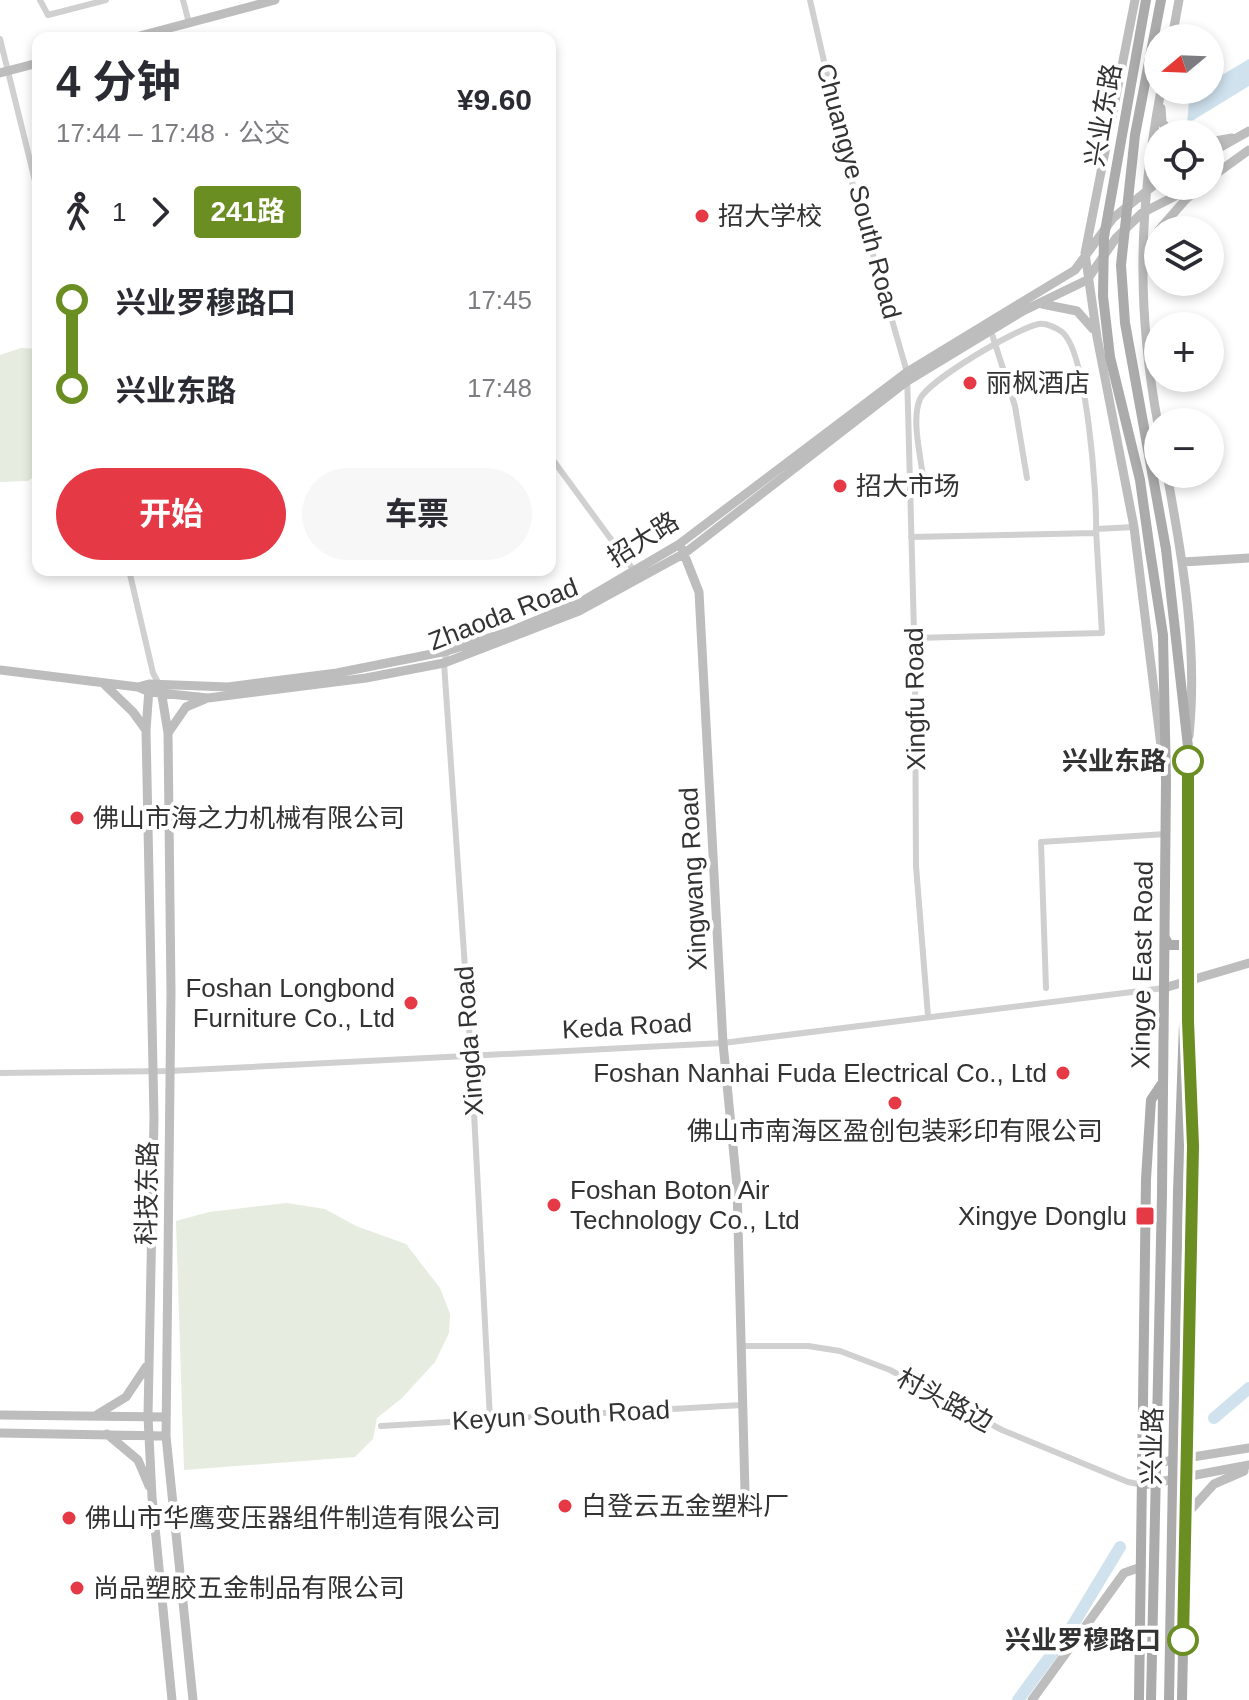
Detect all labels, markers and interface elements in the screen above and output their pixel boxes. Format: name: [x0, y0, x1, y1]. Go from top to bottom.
north arrow: [1144, 24, 1224, 104]
map controls: [1144, 24, 1224, 488]
text: 4 分钟: [56, 57, 181, 106]
street label: Chuangye South Road: [810, 60, 908, 322]
street label: 兴业东路: [1079, 61, 1127, 169]
text: ¥9.60: [457, 83, 532, 116]
text: 17:44 – 17:48 · 公交: [56, 118, 290, 148]
button: locate: [1144, 120, 1224, 200]
icon: walk: [56, 190, 100, 234]
icon: forward: [138, 190, 182, 234]
text: 241路: [210, 196, 285, 227]
text: 1: [112, 197, 126, 227]
place label: 招大学校: [718, 201, 822, 231]
marker: 招大学校: [693, 207, 711, 225]
button: layers: [1144, 216, 1224, 296]
text: 17:45: [467, 285, 532, 315]
text: 兴业罗穆路口: [116, 286, 296, 319]
button: +: [1144, 312, 1224, 392]
place label: 丽枫酒店: [986, 368, 1090, 398]
text: 17:48: [467, 373, 532, 403]
text: 兴业东路: [116, 374, 236, 407]
marker: 丽枫酒店: [961, 374, 979, 392]
button: −: [1144, 408, 1224, 488]
button: 开始: [56, 468, 286, 560]
button: 车票: [302, 468, 532, 560]
place label: 招大市场: [856, 471, 960, 501]
marker: 招大市场: [831, 477, 849, 495]
street label: 招大路: [602, 506, 684, 572]
street label: Zhaoda Road: [424, 572, 582, 656]
street label: Xingfu Road: [899, 627, 931, 771]
place label: 兴业东路: [1062, 746, 1166, 776]
marker: 兴业东路: [1173, 746, 1203, 776]
street label: Xingwang Road: [673, 787, 713, 971]
place label: 佛山市海之力机械有限公司: [93, 803, 405, 833]
marker: 佛山市海之力机械有限公司: [68, 809, 86, 827]
street label: Xingye East Road: [1125, 861, 1159, 1069]
street label: Xingda Road: [449, 965, 489, 1117]
place label: Foshan Longbond Furniture Co., Ltd: [185, 973, 395, 1033]
marker: Foshan Longbond Furniture Co., Ltd: [402, 994, 420, 1012]
street label: Keda Road: [561, 1008, 693, 1044]
place label: Foshan Nanhai Fuda Electrical Co., Ltd: [593, 1058, 1047, 1088]
marker: Foshan Nanhai Fuda Electrical Co., Ltd: [1054, 1064, 1072, 1082]
marker: 佛山市南海区盈创包装彩印有限公司: [886, 1094, 904, 1112]
place label: 佛山市南海区盈创包装彩印有限公司: [687, 1116, 1103, 1146]
street label: 科技东路: [131, 1141, 163, 1245]
place label: Foshan Boton Air Technology Co., Ltd: [570, 1175, 800, 1235]
marker: Foshan Boton Air Technology Co., Ltd: [545, 1196, 563, 1214]
place label: Xingye Donglu: [958, 1201, 1127, 1231]
marker: Xingye Donglu: [1134, 1205, 1156, 1227]
street label: 村头路边: [892, 1362, 998, 1438]
street label: Keyun South Road: [451, 1394, 671, 1436]
street label: 兴业路: [1136, 1407, 1168, 1485]
place label: 白登云五金塑料厂: [581, 1491, 789, 1521]
marker: 白登云五金塑料厂: [556, 1497, 574, 1515]
place label: 佛山市华鹰变压器组件制造有限公司: [85, 1503, 501, 1533]
marker: 佛山市华鹰变压器组件制造有限公司: [60, 1509, 78, 1527]
place label: 尚品塑胶五金制品有限公司: [93, 1573, 405, 1603]
marker: 尚品塑胶五金制品有限公司: [68, 1579, 86, 1597]
place label: 兴业罗穆路口: [1005, 1625, 1161, 1655]
marker: 兴业罗穆路口: [1168, 1625, 1198, 1655]

